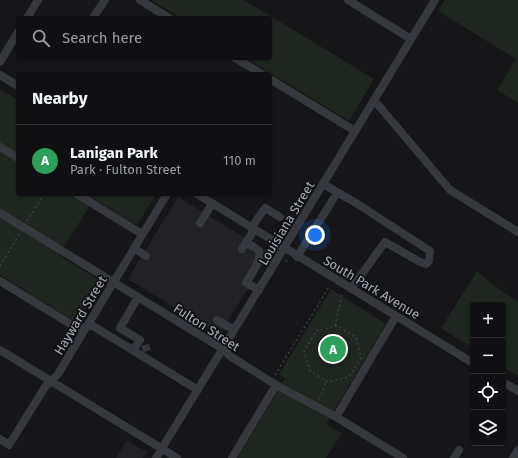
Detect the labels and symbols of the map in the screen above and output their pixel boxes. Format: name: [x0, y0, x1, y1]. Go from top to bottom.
street label: Louisiana Street: [255, 178, 318, 268]
your location: [305, 225, 325, 245]
street label: South Park Avenue: [321, 253, 423, 322]
street label: Hayward Street: [51, 273, 110, 357]
street label: Fulton Street: [171, 301, 243, 354]
pin: A: [320, 334, 346, 364]

